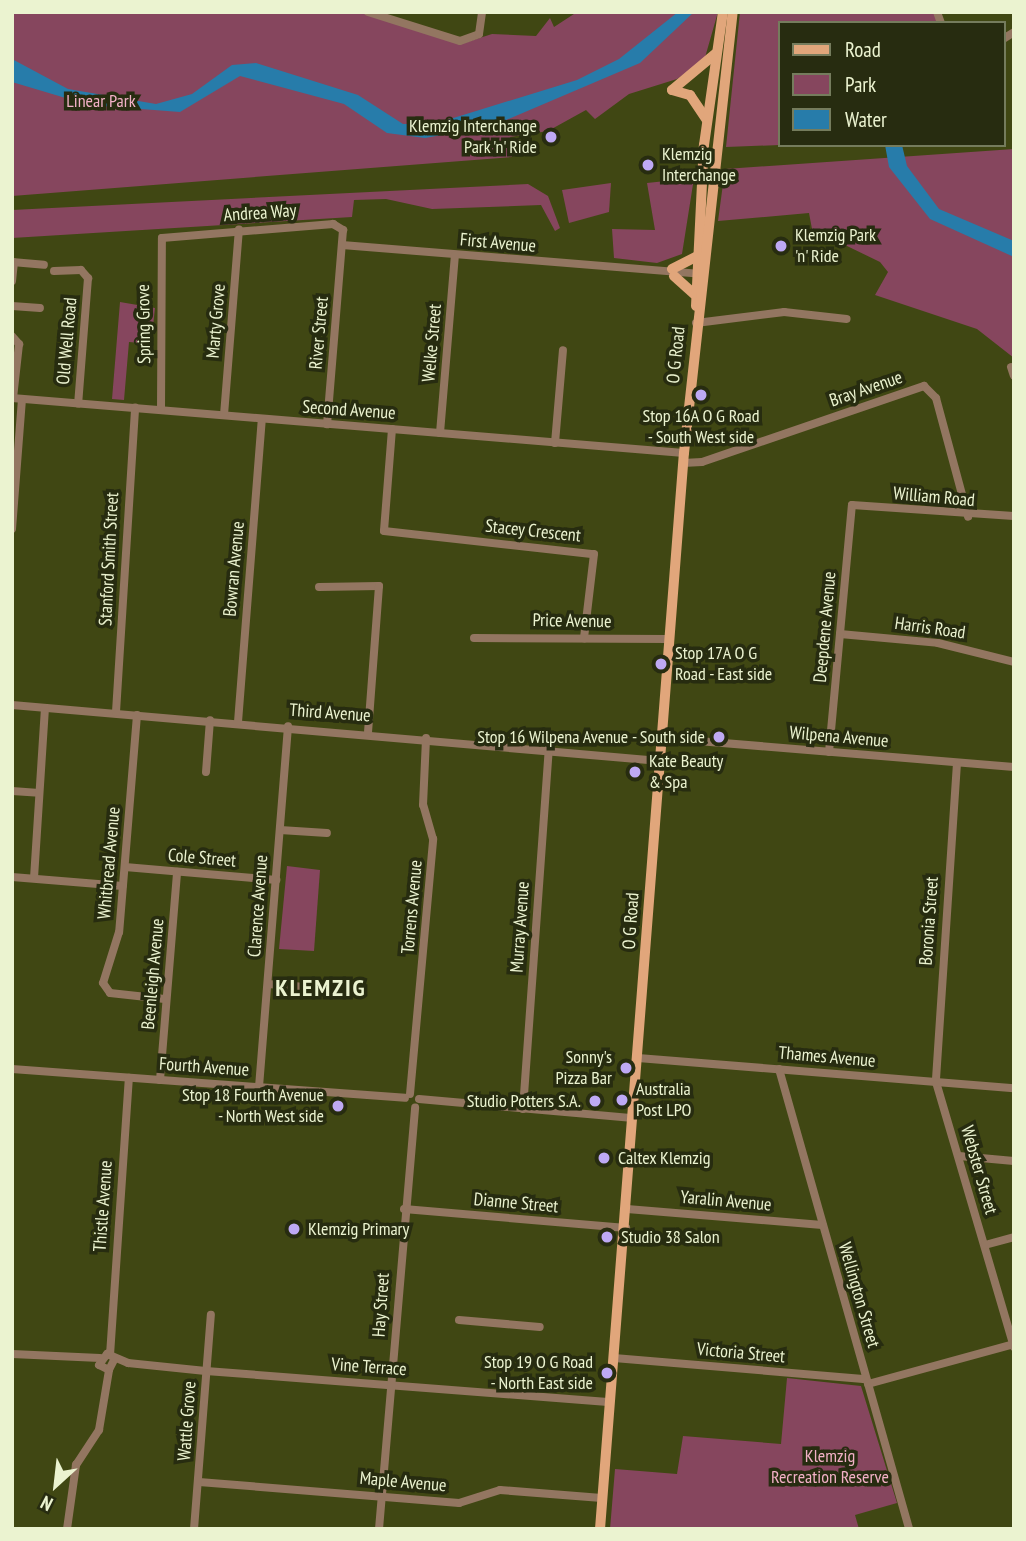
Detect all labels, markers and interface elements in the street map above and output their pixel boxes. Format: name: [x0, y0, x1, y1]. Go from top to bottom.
legend: [778, 21, 1005, 147]
text: Road: [845, 36, 881, 63]
text: Park: [845, 71, 876, 98]
park label: Linear Park: [66, 90, 136, 112]
text: Water: [845, 106, 887, 133]
place label: Klemzig Interchange Park 'n' Ride: [409, 116, 537, 158]
marker: Klemzig Interchange Park 'n' Ride: [543, 129, 559, 145]
place label: Klemzig Interchange: [662, 144, 736, 186]
marker: Klemzig Interchange: [640, 157, 656, 173]
street label: Andrea Way: [223, 200, 297, 226]
place label: Klemzig Park 'n' Ride: [795, 225, 876, 268]
street label: First Avenue: [459, 229, 537, 257]
marker: Klemzig Park 'n' Ride: [773, 238, 789, 254]
street label: Marty Grove: [202, 283, 230, 359]
street label: Spring Grove: [133, 284, 155, 364]
street label: Old Well Road: [52, 296, 82, 386]
street label: River Street: [305, 296, 333, 370]
street label: Welke Street: [418, 303, 446, 383]
street label: O G Road: [662, 325, 690, 385]
street label: Bray Avenue: [826, 366, 906, 412]
marker: Stop 16A O G Road - South West side: [693, 387, 709, 403]
street label: Second Avenue: [301, 396, 397, 424]
place label: Stop 16A O G Road - South West side: [642, 406, 760, 448]
street label: William Road: [892, 483, 976, 511]
street label: Stanford Smith Street: [95, 492, 123, 626]
street label: Stacey Crescent: [484, 515, 582, 547]
street label: Bowran Avenue: [219, 520, 249, 618]
street label: Deepdene Avenue: [809, 570, 841, 684]
street label: Price Avenue: [532, 610, 612, 632]
street label: Harris Road: [893, 612, 967, 644]
place label: Stop 17A O G Road - East side: [675, 643, 774, 686]
marker: Stop 17A O G Road - East side: [653, 656, 669, 672]
street label: Third Avenue: [288, 699, 372, 727]
street label: Wilpena Avenue: [788, 722, 890, 752]
place label: Stop 16 Wilpena Avenue - South side: [475, 726, 705, 748]
marker: Stop 16 Wilpena Avenue - South side: [711, 729, 727, 745]
place label: Kate Beauty & Spa: [649, 751, 723, 794]
marker: Kate Beauty & Spa: [627, 764, 643, 780]
street label: Whitbread Avenue: [93, 806, 125, 920]
street label: Cole Street: [167, 844, 237, 872]
street label: Clarence Avenue: [244, 854, 272, 958]
street label: Torrens Avenue: [397, 859, 427, 955]
street label: Boronia Street: [915, 876, 943, 966]
street label: Murray Avenue: [506, 880, 534, 974]
street label: O G Road: [618, 892, 644, 950]
street label: Beenleigh Avenue: [137, 917, 169, 1031]
district label: KLEMZIG: [276, 974, 366, 1002]
street label: Thames Avenue: [777, 1042, 877, 1072]
place label: Sonny's Pizza Bar: [555, 1047, 612, 1090]
street label: Fourth Avenue: [158, 1053, 250, 1081]
marker: Sonny's Pizza Bar: [618, 1060, 634, 1076]
place label: Australia Post LPO: [636, 1079, 691, 1122]
place label: Stop 18 Fourth Avenue - North West side: [181, 1085, 324, 1128]
place label: Studio Potters S.A.: [467, 1090, 581, 1112]
marker: Australia Post LPO: [614, 1092, 630, 1108]
marker: Studio Potters S.A.: [587, 1093, 603, 1109]
marker: Stop 18 Fourth Avenue - North West side: [330, 1098, 346, 1114]
street label: Webster Street: [956, 1123, 1002, 1217]
place label: Caltex Klemzig: [618, 1147, 711, 1169]
marker: Caltex Klemzig: [596, 1150, 612, 1166]
street label: Thistle Avenue: [89, 1159, 117, 1253]
street label: Yaralin Avenue: [679, 1186, 773, 1216]
street label: Dianne Street: [473, 1189, 559, 1217]
place label: Klemzig Primary: [308, 1218, 409, 1240]
marker: Klemzig Primary: [286, 1221, 302, 1237]
place label: Studio 38 Salon: [621, 1226, 720, 1248]
marker: Studio 38 Salon: [599, 1229, 615, 1245]
street label: Wellington Street: [834, 1240, 884, 1350]
street label: Hay Street: [368, 1272, 394, 1338]
street label: Victoria Street: [696, 1338, 786, 1368]
place label: Stop 19 O G Road - North East side: [484, 1352, 593, 1394]
street label: Vine Terrace: [331, 1354, 407, 1380]
marker: Stop 19 O G Road - North East side: [599, 1365, 615, 1381]
street label: Wattle Grove: [173, 1380, 201, 1462]
park label: Klemzig Recreation Reserve: [771, 1446, 889, 1488]
north arrow: [21, 1450, 91, 1520]
street label: Maple Avenue: [358, 1467, 448, 1497]
text: N: [36, 1491, 56, 1517]

